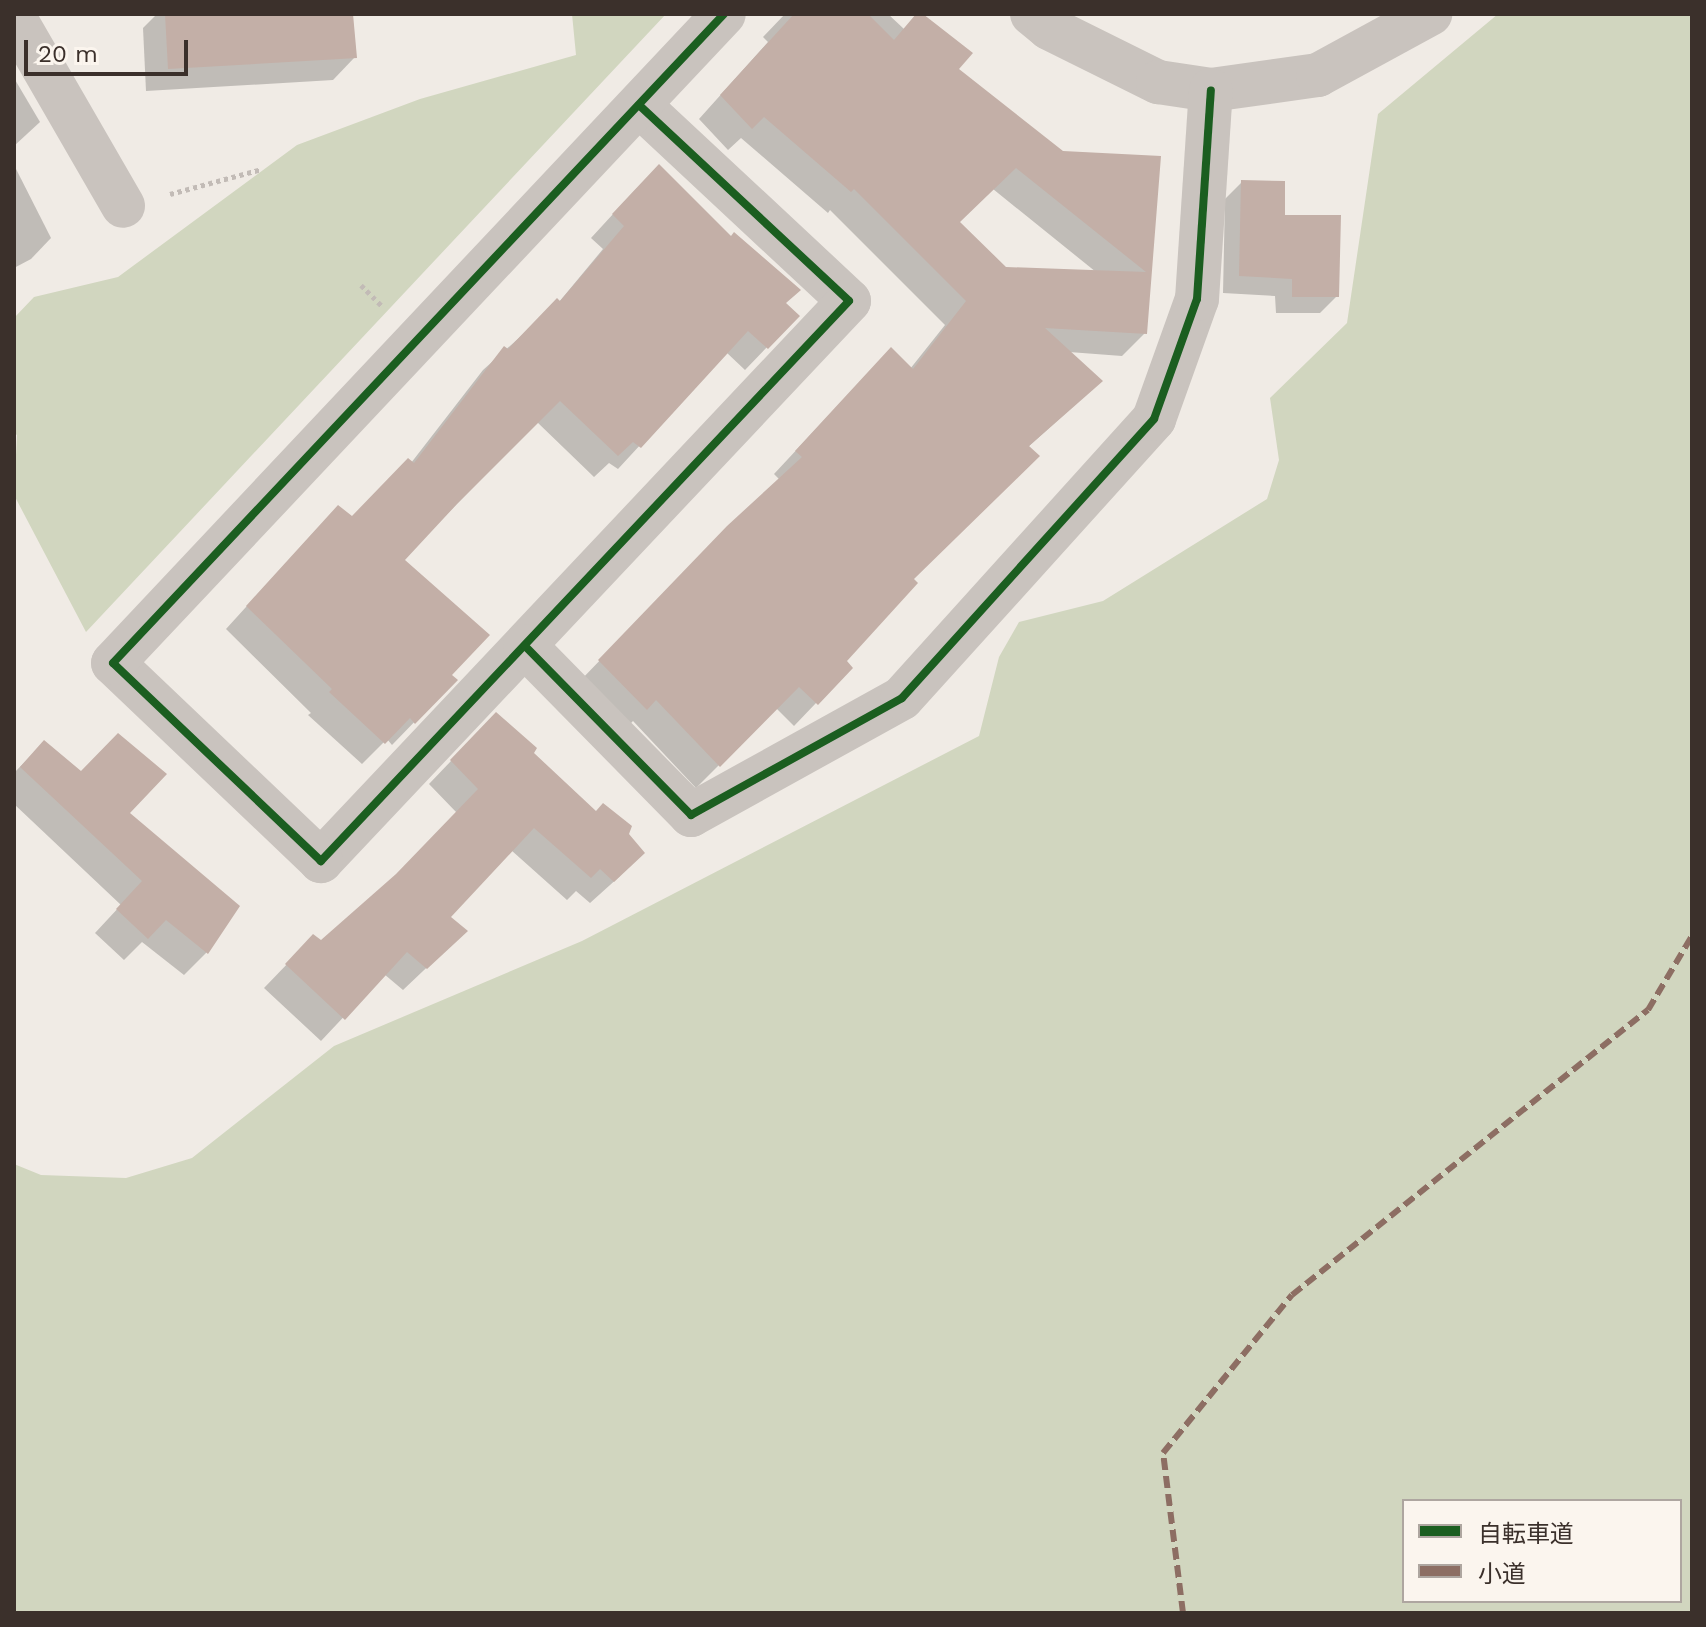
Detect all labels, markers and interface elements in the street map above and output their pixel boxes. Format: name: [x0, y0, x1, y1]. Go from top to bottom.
scale bar: [28, 24, 192, 74]
text: 20 m: [38, 40, 98, 68]
legend: [1402, 1499, 1682, 1603]
text: 自転車道: [1478, 1520, 1574, 1548]
text: 小道: [1478, 1560, 1526, 1588]

